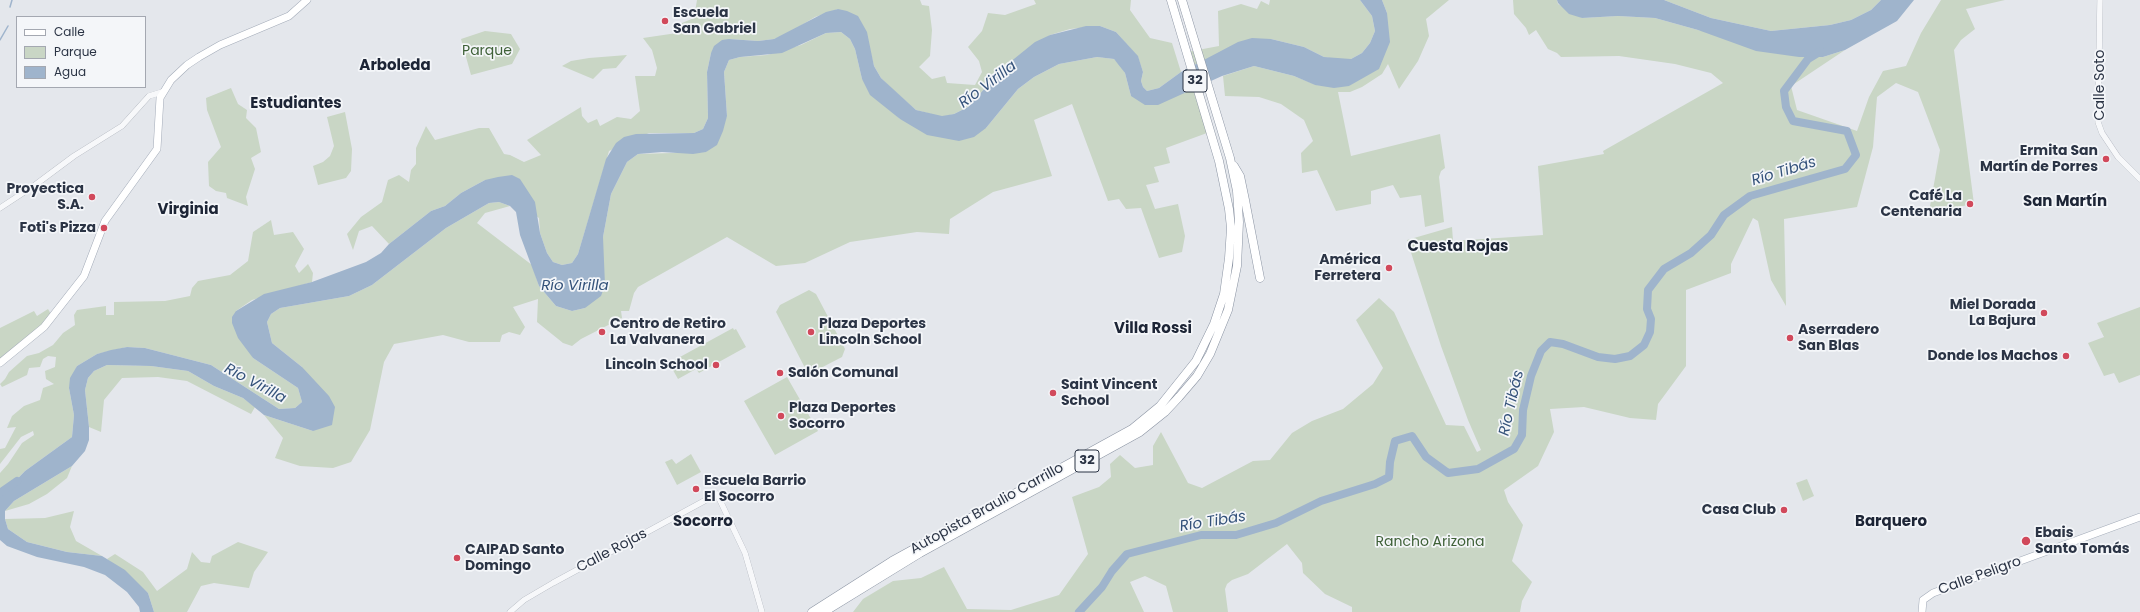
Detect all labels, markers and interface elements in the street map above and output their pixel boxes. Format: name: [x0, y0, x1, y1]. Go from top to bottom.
place label: Escuela San Gabriel: [673, 5, 756, 38]
legend: [16, 16, 146, 88]
marker: Escuela San Gabriel: [660, 16, 670, 26]
text: Calle: [54, 23, 85, 40]
text: Parque: [54, 43, 97, 60]
park label: Parque: [462, 43, 512, 59]
street label: Calle Soto: [2092, 50, 2108, 120]
district label: Arboleda: [359, 57, 431, 75]
water label: Río Virilla: [956, 57, 1020, 113]
text: Agua: [54, 63, 86, 80]
road number: 32: [1183, 70, 1207, 92]
district label: Estudiantes: [250, 95, 342, 113]
place label: Ermita San Martín de Porres: [1980, 143, 2098, 176]
water label: Río Tibás: [1749, 154, 1819, 190]
marker: Ermita San Martín de Porres: [2101, 154, 2111, 164]
place label: Proyectica S.A.: [7, 181, 84, 214]
place label: Café La Centenaria: [1880, 188, 1962, 220]
marker: Proyectica S.A.: [87, 192, 97, 202]
district label: San Martín: [2023, 193, 2107, 211]
marker: Café La Centenaria: [1965, 199, 1975, 209]
district label: Virginia: [157, 201, 219, 219]
place label: Foti's Pizza: [19, 220, 96, 236]
marker: Foti's Pizza: [99, 223, 109, 233]
district label: Cuesta Rojas: [1408, 238, 1508, 256]
place label: América Ferretera: [1314, 252, 1381, 284]
marker: América Ferretera: [1384, 263, 1394, 273]
water label: Río Virilla: [541, 277, 609, 295]
place label: Miel Dorada La Bajura: [1950, 297, 2036, 330]
marker: Miel Dorada La Bajura: [2039, 308, 2049, 318]
place label: Centro de Retiro La Valvanera: [610, 316, 726, 348]
place label: Plaza Deportes Lincoln School: [819, 316, 926, 348]
district label: Villa Rossi: [1114, 320, 1192, 338]
place label: Aserradero San Blas: [1798, 322, 1879, 354]
marker: Centro de Retiro La Valvanera: [597, 327, 607, 337]
marker: Plaza Deportes Lincoln School: [806, 327, 816, 337]
marker: Aserradero San Blas: [1785, 333, 1795, 343]
place label: Donde los Machos: [1928, 348, 2058, 364]
marker: Donde los Machos: [2061, 351, 2071, 361]
place label: Lincoln School: [605, 357, 708, 373]
water label: Río Virilla: [221, 360, 289, 408]
marker: Lincoln School: [711, 360, 721, 370]
place label: Salón Comunal: [788, 365, 898, 381]
marker: Salón Comunal: [775, 368, 785, 378]
water label: Río Tibás: [1496, 368, 1528, 438]
place label: Saint Vincent School: [1061, 377, 1157, 410]
marker: Saint Vincent School: [1048, 388, 1058, 398]
place label: Plaza Deportes Socorro: [789, 400, 896, 432]
marker: Plaza Deportes Socorro: [776, 411, 786, 421]
road number: 32: [1075, 450, 1099, 472]
street label: Autopista Braulio Carrillo: [907, 460, 1067, 558]
place label: Escuela Barrio El Socorro: [704, 473, 806, 506]
marker: Escuela Barrio El Socorro: [691, 484, 701, 494]
place label: Casa Club: [1702, 502, 1776, 518]
marker: Casa Club: [1779, 505, 1789, 515]
water label: Río Tibás: [1179, 508, 1247, 536]
district label: Socorro: [673, 513, 733, 531]
district label: Barquero: [1855, 513, 1927, 531]
street label: Calle Rojas: [574, 525, 650, 577]
place label: Ebais Santo Tomás: [2035, 525, 2129, 558]
park label: Rancho Arizona: [1376, 534, 1484, 550]
marker: Ebais Santo Tomás: [2020, 535, 2032, 547]
place label: CAIPAD Santo Domingo: [465, 542, 564, 574]
marker: CAIPAD Santo Domingo: [452, 553, 462, 563]
street label: Calle Peligro: [1936, 553, 2024, 599]

